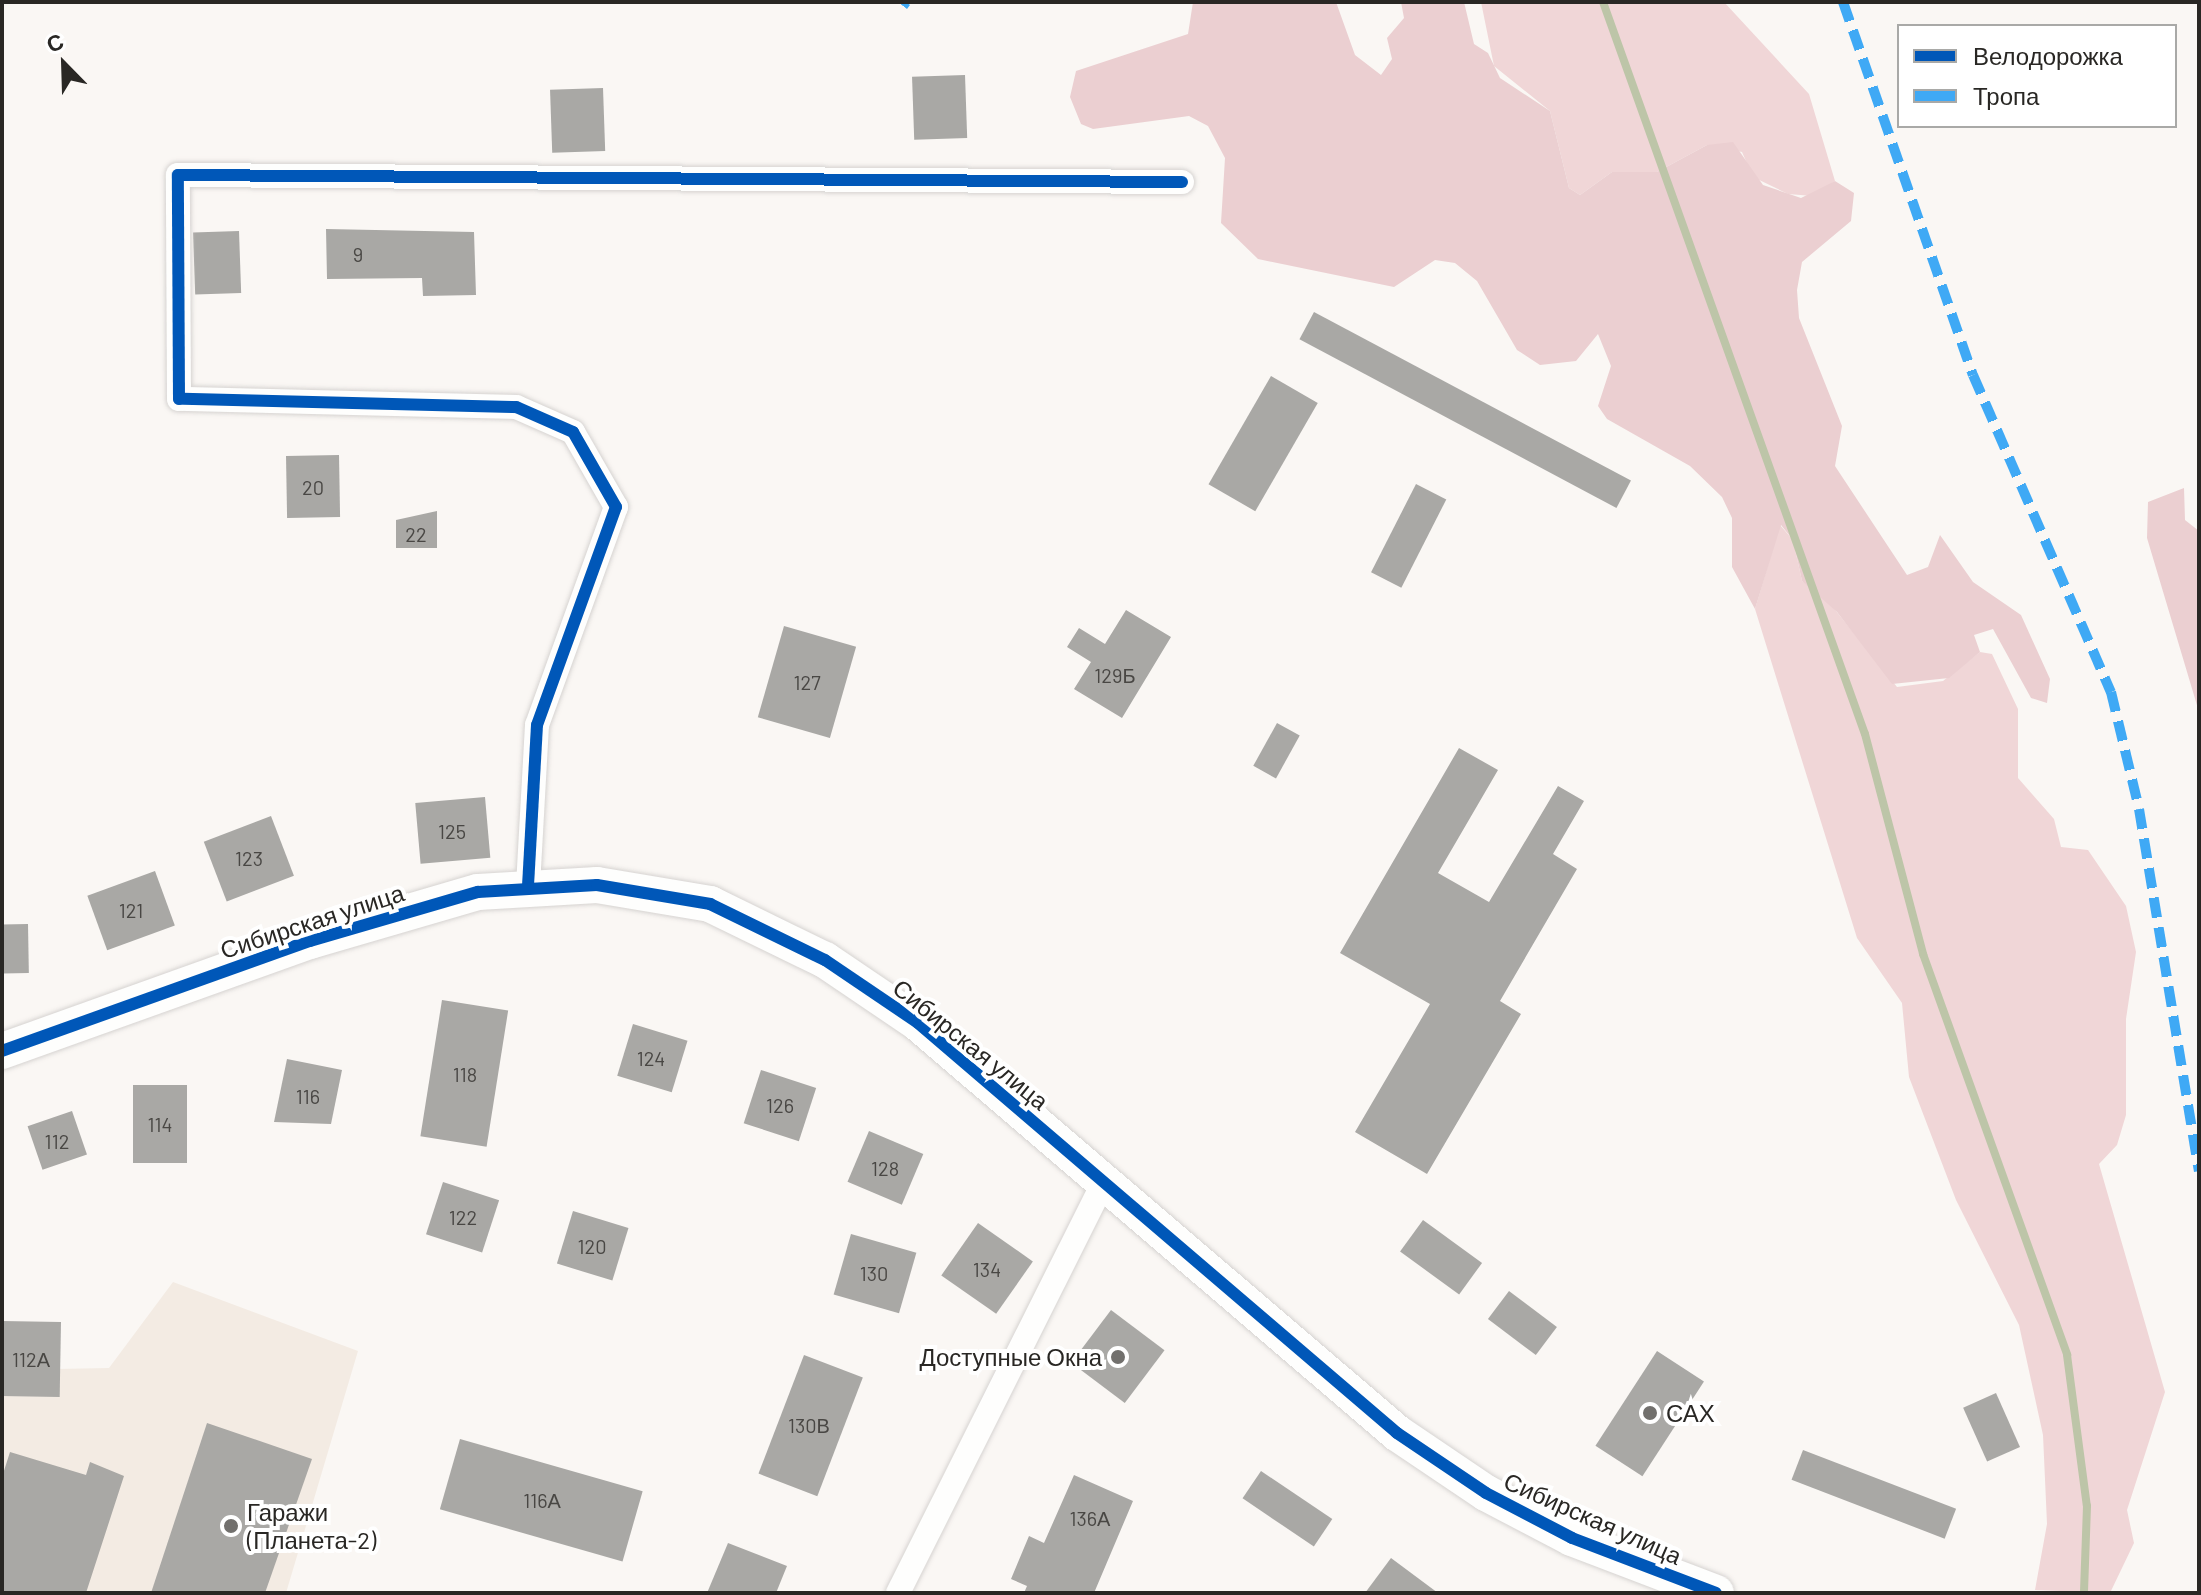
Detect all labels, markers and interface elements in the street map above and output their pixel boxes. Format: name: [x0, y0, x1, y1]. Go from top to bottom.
north arrow: [24, 24, 104, 104]
legend: [1897, 24, 2177, 128]
text: С: [42, 27, 67, 57]
text: Велодорожка: [1973, 41, 2123, 70]
text: Тропа: [1973, 81, 2039, 110]
house number: 9: [353, 242, 363, 266]
house number: 20: [302, 475, 324, 499]
house number: 22: [405, 522, 427, 546]
house number: 129Б: [1094, 663, 1136, 687]
house number: 127: [793, 670, 821, 694]
house number: 125: [438, 819, 466, 843]
house number: 123: [235, 846, 263, 870]
street label: Сибирская улица: [217, 878, 407, 964]
house number: 121: [119, 898, 143, 922]
street label: Сибирская улица: [888, 973, 1054, 1115]
house number: 124: [637, 1046, 665, 1070]
house number: 118: [453, 1062, 477, 1086]
house number: 116: [296, 1084, 320, 1108]
house number: 126: [766, 1093, 794, 1117]
house number: 114: [147, 1112, 173, 1136]
house number: 112: [45, 1129, 69, 1153]
house number: 128: [871, 1156, 899, 1180]
house number: 122: [449, 1205, 477, 1229]
house number: 120: [577, 1234, 607, 1258]
house number: 134: [973, 1257, 1001, 1281]
house number: 130: [860, 1261, 888, 1285]
place label: Доступные Окна: [919, 1343, 1102, 1371]
house number: 112А: [12, 1347, 50, 1371]
marker: Доступные Окна: [1109, 1348, 1127, 1366]
place label: САХ: [1666, 1399, 1715, 1427]
marker: САХ: [1641, 1404, 1659, 1422]
house number: 130В: [788, 1413, 830, 1437]
street label: Сибирская улица: [1500, 1466, 1686, 1570]
house number: 116А: [523, 1488, 561, 1512]
place label: Гаражи (Планета-2): [247, 1498, 376, 1554]
house number: 136А: [1070, 1506, 1110, 1530]
marker: Гаражи (Планета-2): [222, 1517, 240, 1535]

